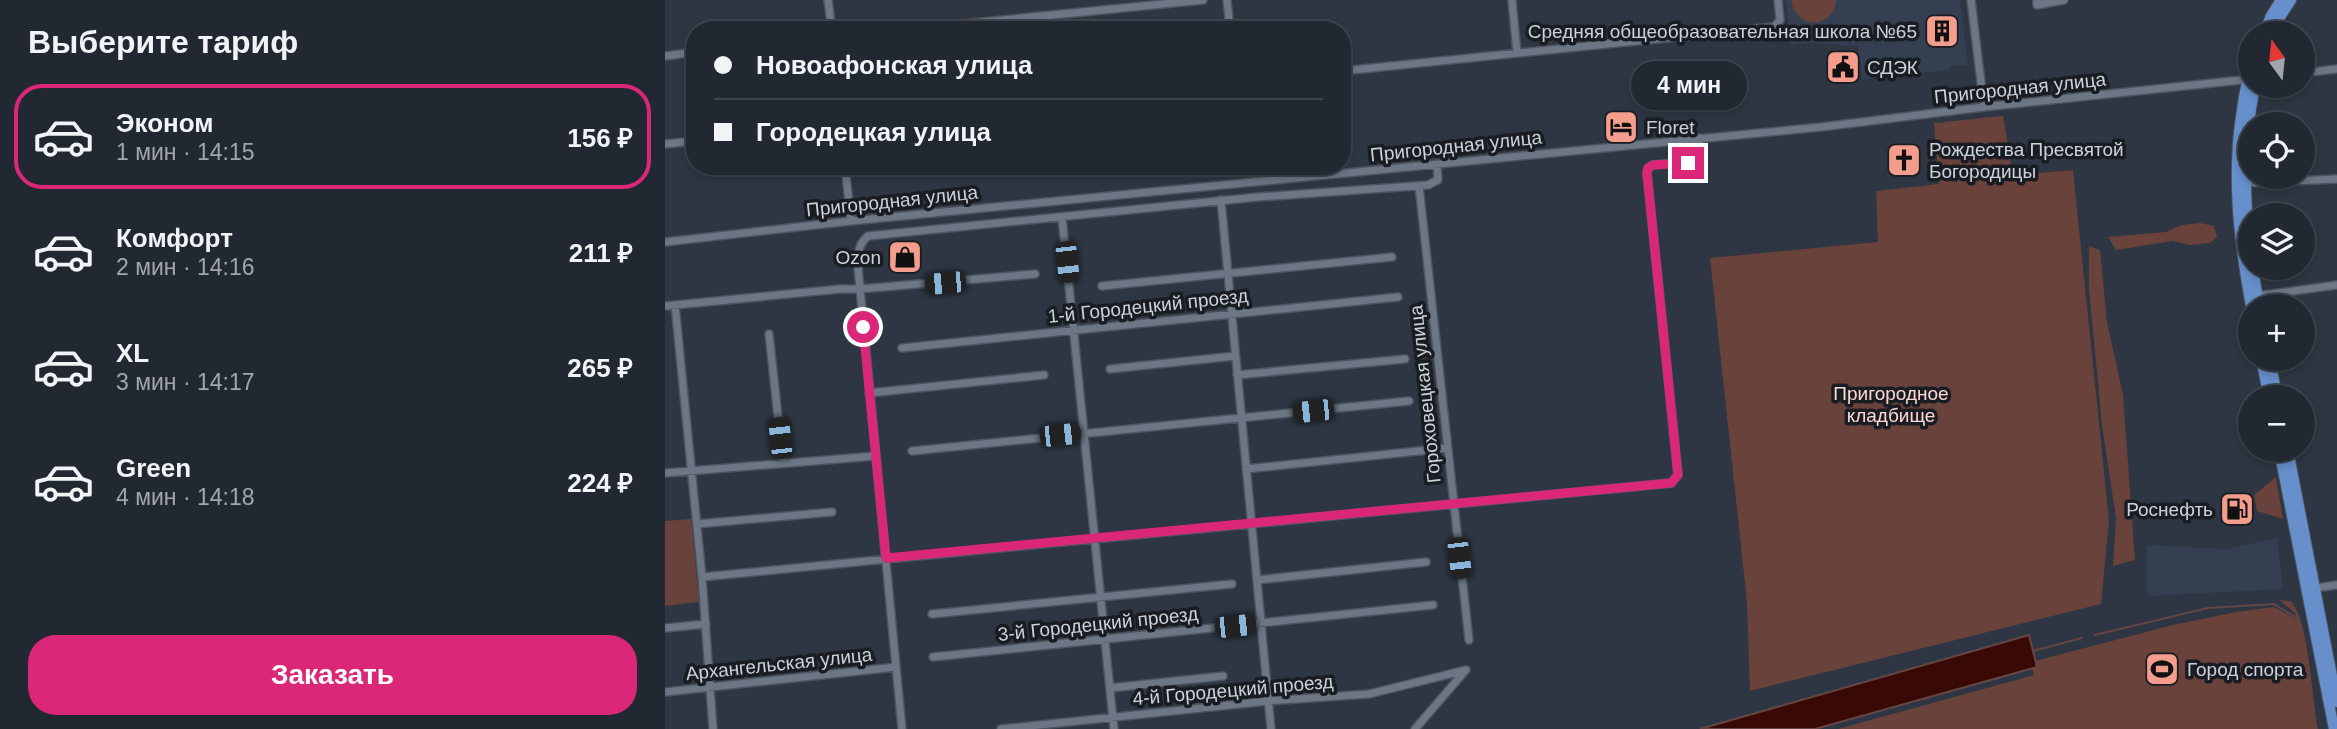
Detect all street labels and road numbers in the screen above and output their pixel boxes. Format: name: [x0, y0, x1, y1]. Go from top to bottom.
street label: Пригородная улица: [1933, 68, 2107, 107]
street label: Пригородная улица: [1369, 126, 1543, 165]
street label: Пригородная улица: [805, 181, 979, 220]
street label: 1-й Городецкий проезд: [1047, 285, 1249, 327]
street label: Гороховецкая улица: [1405, 304, 1445, 484]
street label: 3-й Городецкий проезд: [997, 603, 1199, 645]
street label: Архангельская улица: [685, 644, 874, 684]
street label: 4-й Городецкий проезд: [1132, 671, 1334, 709]

